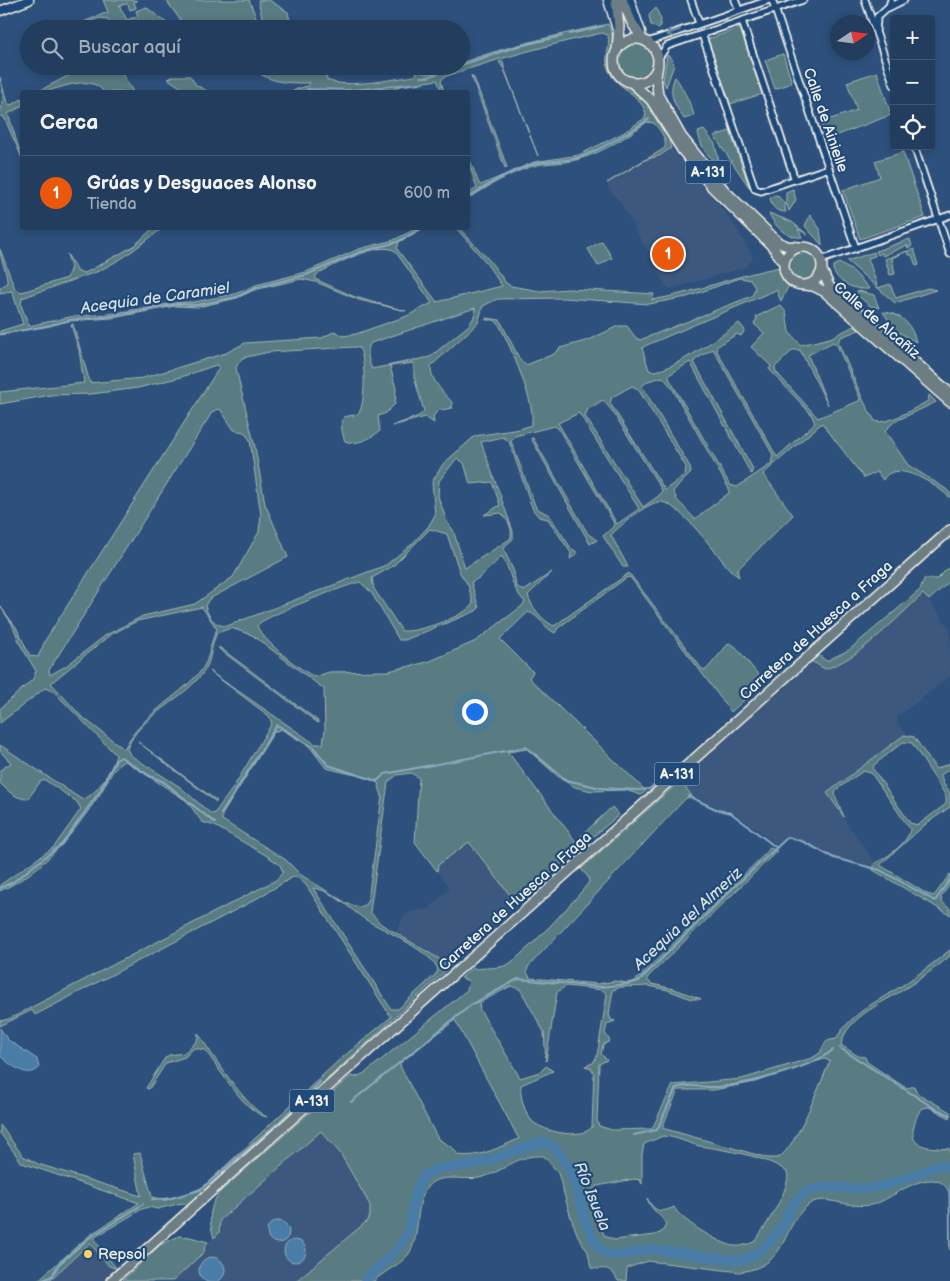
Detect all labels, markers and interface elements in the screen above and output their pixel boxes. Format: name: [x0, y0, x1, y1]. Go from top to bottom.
north arrow: [830, 15, 875, 60]
map controls: [890, 15, 935, 150]
button: +: [890, 15, 935, 60]
search box: [20, 20, 470, 75]
one-way arrow: [666, 28, 681, 37]
icon: search: [38, 34, 66, 62]
text: Buscar aquí: [78, 36, 181, 59]
button: −: [890, 60, 935, 105]
street label: Calle de Ainielle: [799, 65, 852, 175]
button: locate: [890, 105, 935, 150]
text: Cerca: [40, 110, 98, 135]
road number: A-131: [686, 160, 730, 183]
text: Grúas y Desguaces Alonso: [87, 172, 317, 195]
text: 1: [53, 184, 59, 203]
text: 600 m: [404, 184, 450, 203]
text: Tienda: [87, 195, 136, 214]
pin: 1: [652, 235, 684, 273]
water label: Acequia de Caramiel: [79, 278, 232, 318]
street label: Calle de Alcañiz: [830, 278, 924, 364]
street label: Carretera de Huesca a Fraga: [736, 557, 897, 704]
your location: [462, 699, 488, 725]
road number: A-131: [654, 762, 700, 786]
street label: Carretera de Huesca a Fraga: [435, 828, 596, 975]
water label: Acequia del Almeriz: [629, 863, 747, 975]
road number: A-131: [290, 1090, 334, 1112]
water label: Río Isuela: [569, 1159, 614, 1234]
place label: Repsol: [98, 1245, 146, 1264]
marker: Repsol: [82, 1248, 94, 1260]

